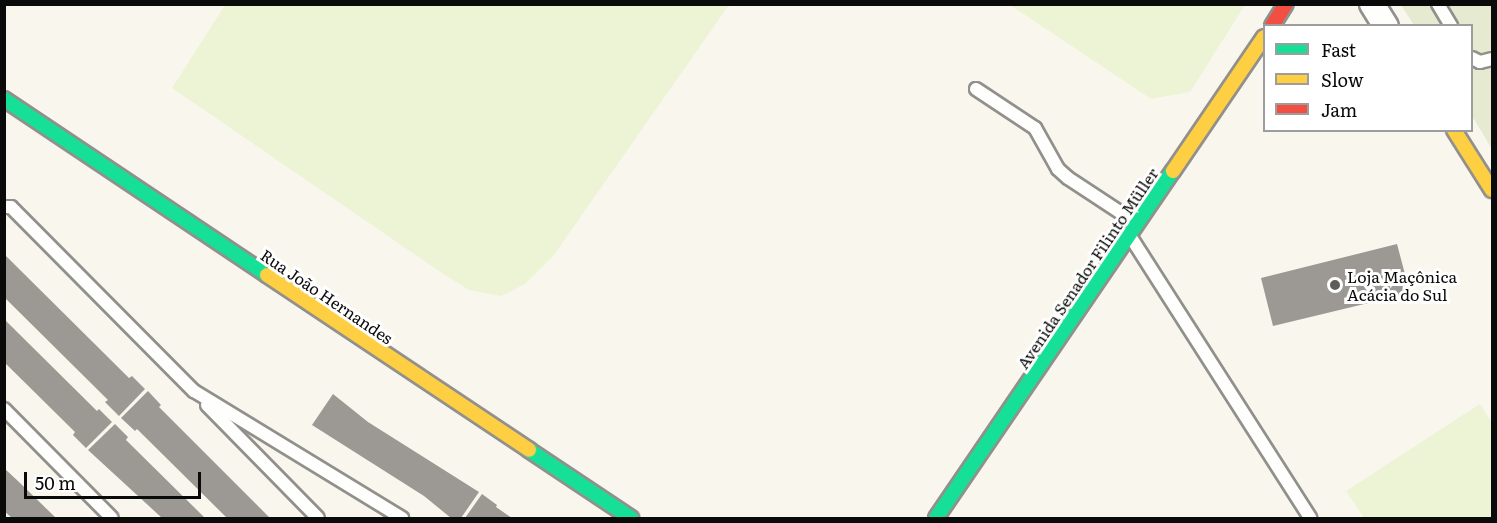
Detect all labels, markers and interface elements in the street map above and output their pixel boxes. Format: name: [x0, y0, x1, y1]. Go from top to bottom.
legend: [1263, 24, 1473, 132]
text: Fast: [1321, 36, 1356, 63]
text: Slow: [1321, 66, 1363, 93]
text: Jam: [1321, 96, 1357, 123]
street label: Avenida Senador Filinto Müller: [1012, 164, 1162, 372]
street label: Rua João Hernandes: [257, 245, 397, 347]
place label: Loja Maçônica Acácia do Sul: [1347, 266, 1457, 304]
marker: Loja Maçônica Acácia do Sul: [1328, 278, 1342, 292]
scale bar: [27, 460, 204, 498]
text: 50 m: [35, 469, 76, 496]

